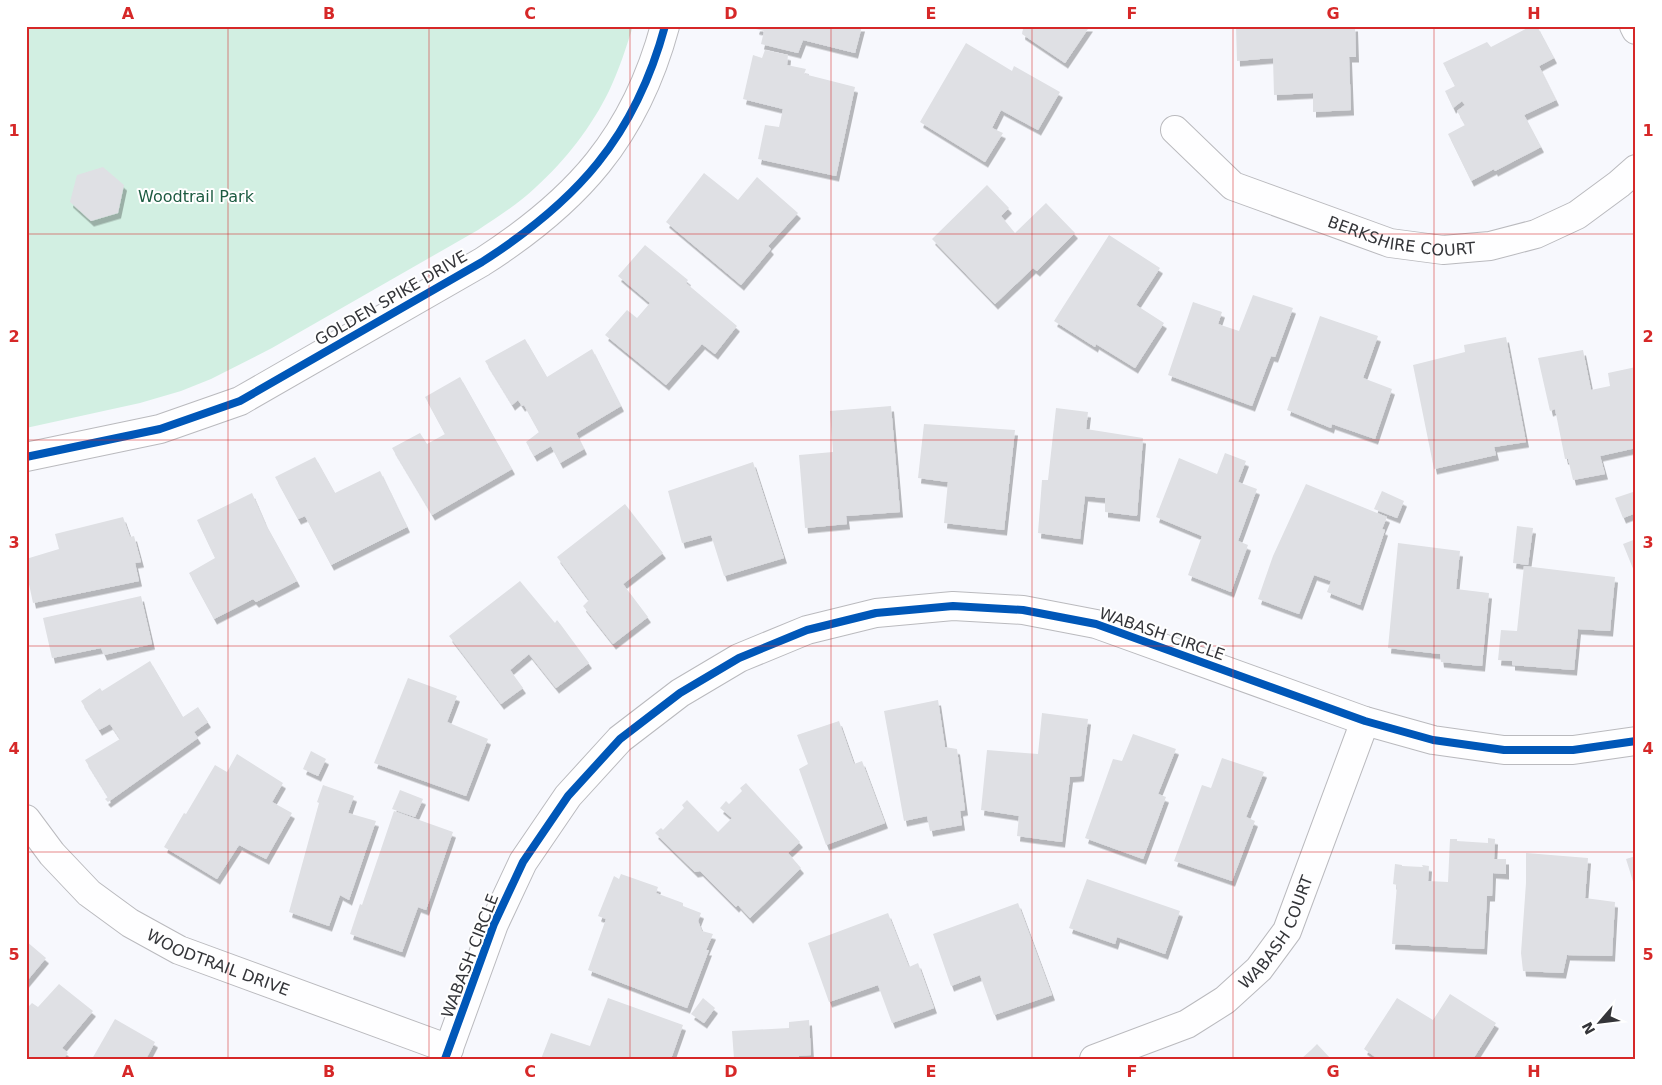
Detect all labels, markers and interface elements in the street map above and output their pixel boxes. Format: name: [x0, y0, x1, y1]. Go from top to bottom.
text: A: [122, 4, 135, 23]
text: B: [323, 4, 335, 23]
text: C: [524, 4, 536, 23]
text: D: [724, 4, 738, 23]
text: E: [926, 4, 936, 23]
text: F: [1127, 4, 1137, 23]
text: G: [1326, 4, 1340, 23]
text: H: [1527, 4, 1541, 23]
text: 1: [8, 121, 20, 140]
text: 1: [1642, 121, 1654, 140]
park label: Woodtrail Park: [138, 187, 255, 206]
street label: BERKSHIRE COURT: [1325, 212, 1476, 260]
street label: GOLDEN SPIKE DRIVE: [311, 247, 471, 349]
text: 2: [8, 327, 20, 346]
text: 2: [1642, 327, 1654, 346]
text: 3: [8, 533, 20, 552]
text: 3: [1642, 533, 1654, 552]
street label: WABASH CIRCLE: [1097, 604, 1227, 664]
text: 4: [8, 739, 20, 758]
text: 4: [1642, 739, 1654, 758]
street label: WABASH COURT: [1234, 873, 1316, 993]
street label: WABASH CIRCLE: [438, 891, 502, 1021]
street label: WOODTRAIL DRIVE: [143, 925, 292, 999]
text: 5: [8, 945, 20, 964]
text: 5: [1642, 945, 1654, 964]
north arrow: [1574, 998, 1624, 1048]
text: N: [1579, 1019, 1598, 1037]
text: A: [122, 1062, 135, 1081]
text: B: [323, 1062, 335, 1081]
text: C: [524, 1062, 536, 1081]
text: D: [724, 1062, 738, 1081]
text: E: [926, 1062, 936, 1081]
text: F: [1127, 1062, 1137, 1081]
text: G: [1326, 1062, 1340, 1081]
text: H: [1527, 1062, 1541, 1081]

